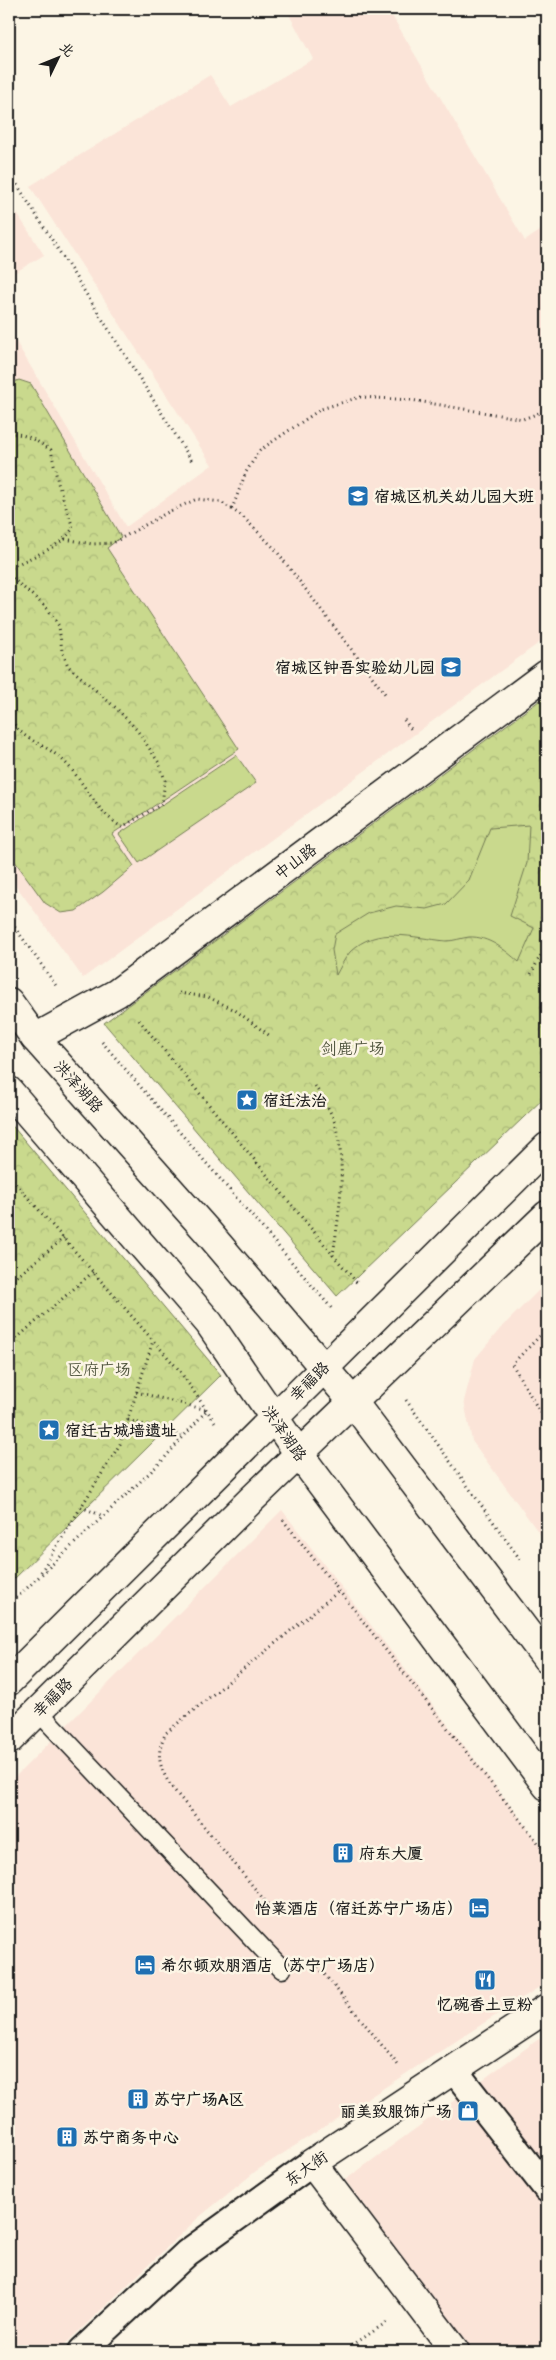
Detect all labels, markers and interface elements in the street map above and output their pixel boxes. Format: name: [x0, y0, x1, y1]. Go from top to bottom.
north arrow: [32, 32, 82, 82]
text: 北: [55, 38, 79, 62]
school or university icon: 宿城区机关幼儿园大班: [346, 484, 370, 508]
place label: 宿城区机关幼儿园大班: [374, 486, 534, 508]
school or university icon: 宿城区钟吾实验幼儿园: [439, 655, 463, 679]
place label: 宿城区钟吾实验幼儿园: [275, 657, 435, 679]
street label: 中山路: [270, 839, 321, 885]
park label: 剑鹿广场: [321, 1038, 385, 1060]
street label: 洪泽湖路: [49, 1056, 108, 1118]
place icon: 宿迁法治: [235, 1088, 259, 1112]
place label: 宿迁法治: [263, 1090, 327, 1112]
street label: 幸福路: [285, 1357, 334, 1406]
park label: 区府广场: [67, 1359, 131, 1381]
street label: 洪泽湖路: [257, 1401, 312, 1466]
place icon: 宿迁古城墙遗址: [37, 1418, 61, 1442]
place label: 宿迁古城墙遗址: [65, 1420, 177, 1442]
street label: 幸福路: [28, 1673, 77, 1722]
building icon: 府东大厦: [331, 1841, 355, 1865]
place label: 府东大厦: [359, 1843, 423, 1865]
hotel icon: 怡莱酒店（宿迁苏宁广场店）: [467, 1896, 491, 1920]
place label: 怡莱酒店（宿迁苏宁广场店）: [255, 1898, 463, 1920]
hotel icon: 希尔顿欢朋酒店（苏宁广场店）: [133, 1953, 157, 1977]
place label: 希尔顿欢朋酒店（苏宁广场店）: [161, 1955, 385, 1977]
restaurant icon: 忆碗香土豆粉: [473, 1968, 497, 1992]
place label: 忆碗香土豆粉: [437, 1994, 533, 2016]
building icon: 苏宁广场A区: [126, 2087, 150, 2111]
place label: 苏宁广场A区: [154, 2089, 244, 2111]
shop icon: 丽美致服饰广场: [456, 2099, 480, 2123]
place label: 丽美致服饰广场: [340, 2101, 452, 2123]
building icon: 苏宁商务中心: [55, 2125, 79, 2149]
place label: 苏宁商务中心: [83, 2127, 179, 2149]
street label: 东大街: [281, 2146, 333, 2192]

